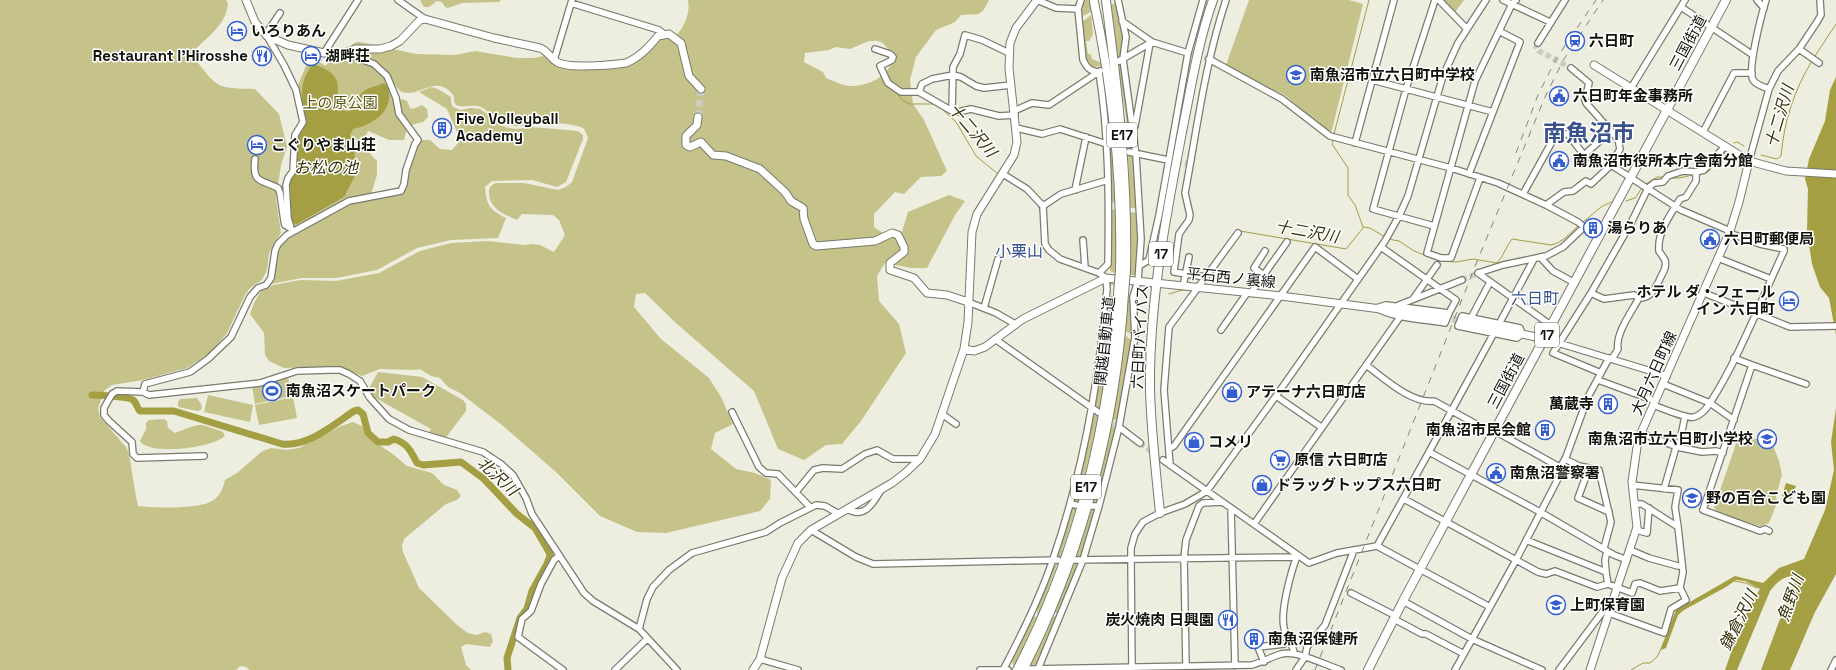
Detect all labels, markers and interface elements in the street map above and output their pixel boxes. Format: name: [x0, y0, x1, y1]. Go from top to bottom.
street label: 三国街道: [1665, 12, 1710, 74]
hotel icon: いろりあん: [226, 20, 248, 42]
place label: いろりあん: [251, 21, 326, 40]
station icon: 六日町: [1564, 30, 1586, 52]
place label: 六日町: [1589, 31, 1634, 50]
restaurant icon: Restaurant I'Hirosshe: [251, 45, 273, 67]
hotel icon: 湖畔荘: [300, 45, 322, 67]
place label: Restaurant I'Hirosshe: [93, 46, 248, 65]
place label: 湖畔荘: [325, 46, 370, 65]
school or university icon: 南魚沼市立六日町中学校: [1285, 64, 1307, 86]
place label: 南魚沼市立六日町中学校: [1310, 65, 1475, 84]
water label: 十二沢川: [1761, 81, 1799, 150]
public building icon: 六日町年金事務所: [1548, 85, 1570, 107]
place label: 六日町年金事務所: [1573, 86, 1693, 105]
park label: 上の原公園: [302, 93, 378, 112]
water label: 十二沢川: [944, 99, 1003, 163]
place label: Five Volleyball Academy: [456, 109, 558, 145]
building icon: Five Volleyball Academy: [431, 117, 453, 139]
district label: 南魚沼市: [1543, 118, 1635, 148]
road number: E17: [1107, 123, 1137, 147]
hotel icon: こぐりやま山荘: [246, 134, 268, 156]
place label: こぐりやま山荘: [271, 135, 376, 154]
public building icon: 南魚沼市役所本庁舎南分館: [1548, 150, 1570, 172]
place label: 南魚沼市役所本庁舎南分館: [1573, 151, 1753, 170]
water label: お松の池: [294, 157, 360, 178]
water label: 十二沢川: [1274, 216, 1342, 248]
building icon: 湯らりあ: [1582, 217, 1604, 239]
place label: 湯らりあ: [1607, 218, 1667, 237]
public building icon: 六日町郵便局: [1699, 228, 1721, 250]
place label: 六日町郵便局: [1724, 229, 1814, 248]
district label: 小栗山: [995, 241, 1043, 262]
road number: 17: [1149, 242, 1173, 266]
street label: 平石西ノ裏線: [1185, 263, 1277, 292]
place label: ホテル ダ・フェール イン 六日町: [1636, 282, 1775, 318]
street label: 六日町バイパス: [1127, 284, 1152, 390]
district label: 六日町: [1511, 288, 1559, 309]
hotel icon: ホテル ダ・フェール イン 六日町: [1778, 290, 1800, 312]
street label: 関越自動車道: [1090, 295, 1119, 387]
road number: 17: [1535, 323, 1559, 347]
street label: 大月六日町線: [1627, 328, 1681, 418]
street label: 三国街道: [1483, 350, 1528, 412]
sports icon: 南魚沼スケートパーク: [261, 380, 283, 402]
place label: 南魚沼スケートパーク: [286, 381, 436, 400]
shop icon: アテーナ六日町店: [1221, 381, 1243, 403]
place label: アテーナ六日町店: [1246, 382, 1366, 401]
building icon: 萬蔵寺: [1597, 393, 1619, 415]
place label: 萬蔵寺: [1549, 394, 1594, 413]
building icon: 南魚沼市民会館: [1534, 419, 1556, 441]
place label: 南魚沼市民会館: [1426, 420, 1531, 439]
school or university icon: 南魚沼市立六日町小学校: [1756, 428, 1778, 450]
place label: 南魚沼市立六日町小学校: [1588, 429, 1753, 448]
shop icon: コメリ: [1183, 431, 1205, 453]
place label: コメリ: [1208, 432, 1253, 451]
supermarket icon: 原信 六日町店: [1269, 449, 1291, 471]
place label: 原信 六日町店: [1294, 450, 1388, 469]
water label: 北沢川: [473, 452, 524, 502]
public building icon: 南魚沼警察署: [1485, 462, 1507, 484]
place label: 南魚沼警察署: [1510, 463, 1600, 482]
shop icon: ドラッグトップス六日町: [1251, 474, 1273, 496]
road number: E17: [1071, 475, 1101, 499]
place label: ドラッグトップス六日町: [1276, 475, 1441, 494]
school or university icon: 野の百合こども園: [1681, 487, 1703, 509]
place label: 野の百合こども園: [1706, 488, 1826, 507]
water label: 魚野川: [1772, 570, 1809, 624]
water label: 鎌倉沢川: [1715, 585, 1763, 654]
school or university icon: 上町保育園: [1545, 594, 1567, 616]
place label: 上町保育園: [1570, 595, 1645, 614]
restaurant icon: 炭火焼肉 日興園: [1217, 609, 1239, 631]
place label: 炭火焼肉 日興園: [1105, 610, 1214, 629]
building icon: 南魚沼保健所: [1243, 628, 1265, 650]
place label: 南魚沼保健所: [1268, 629, 1358, 648]

